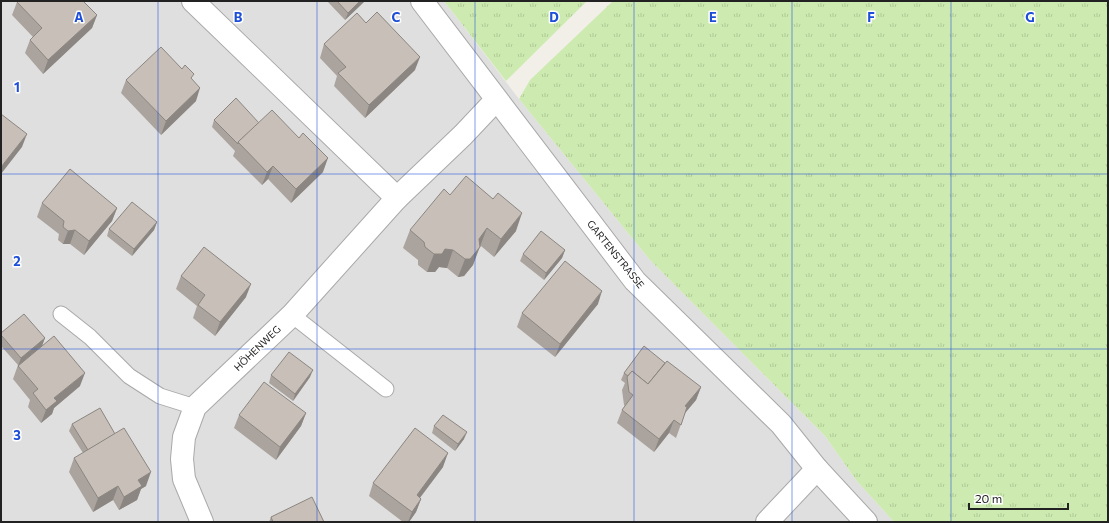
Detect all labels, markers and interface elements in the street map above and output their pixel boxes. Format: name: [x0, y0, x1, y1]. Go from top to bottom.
text: A: [74, 9, 84, 25]
text: B: [234, 9, 243, 25]
text: C: [392, 9, 401, 25]
text: D: [549, 9, 559, 25]
text: E: [709, 9, 717, 25]
text: F: [867, 9, 875, 25]
text: G: [1025, 9, 1035, 25]
text: 1: [14, 79, 20, 95]
street label: GARTENSTRASSE: [585, 218, 647, 290]
text: 2: [13, 253, 21, 269]
street label: HÖHENWEG: [231, 323, 283, 373]
text: 3: [13, 427, 21, 443]
scale bar: [969, 485, 1068, 511]
text: 20 m: [975, 491, 1002, 505]

